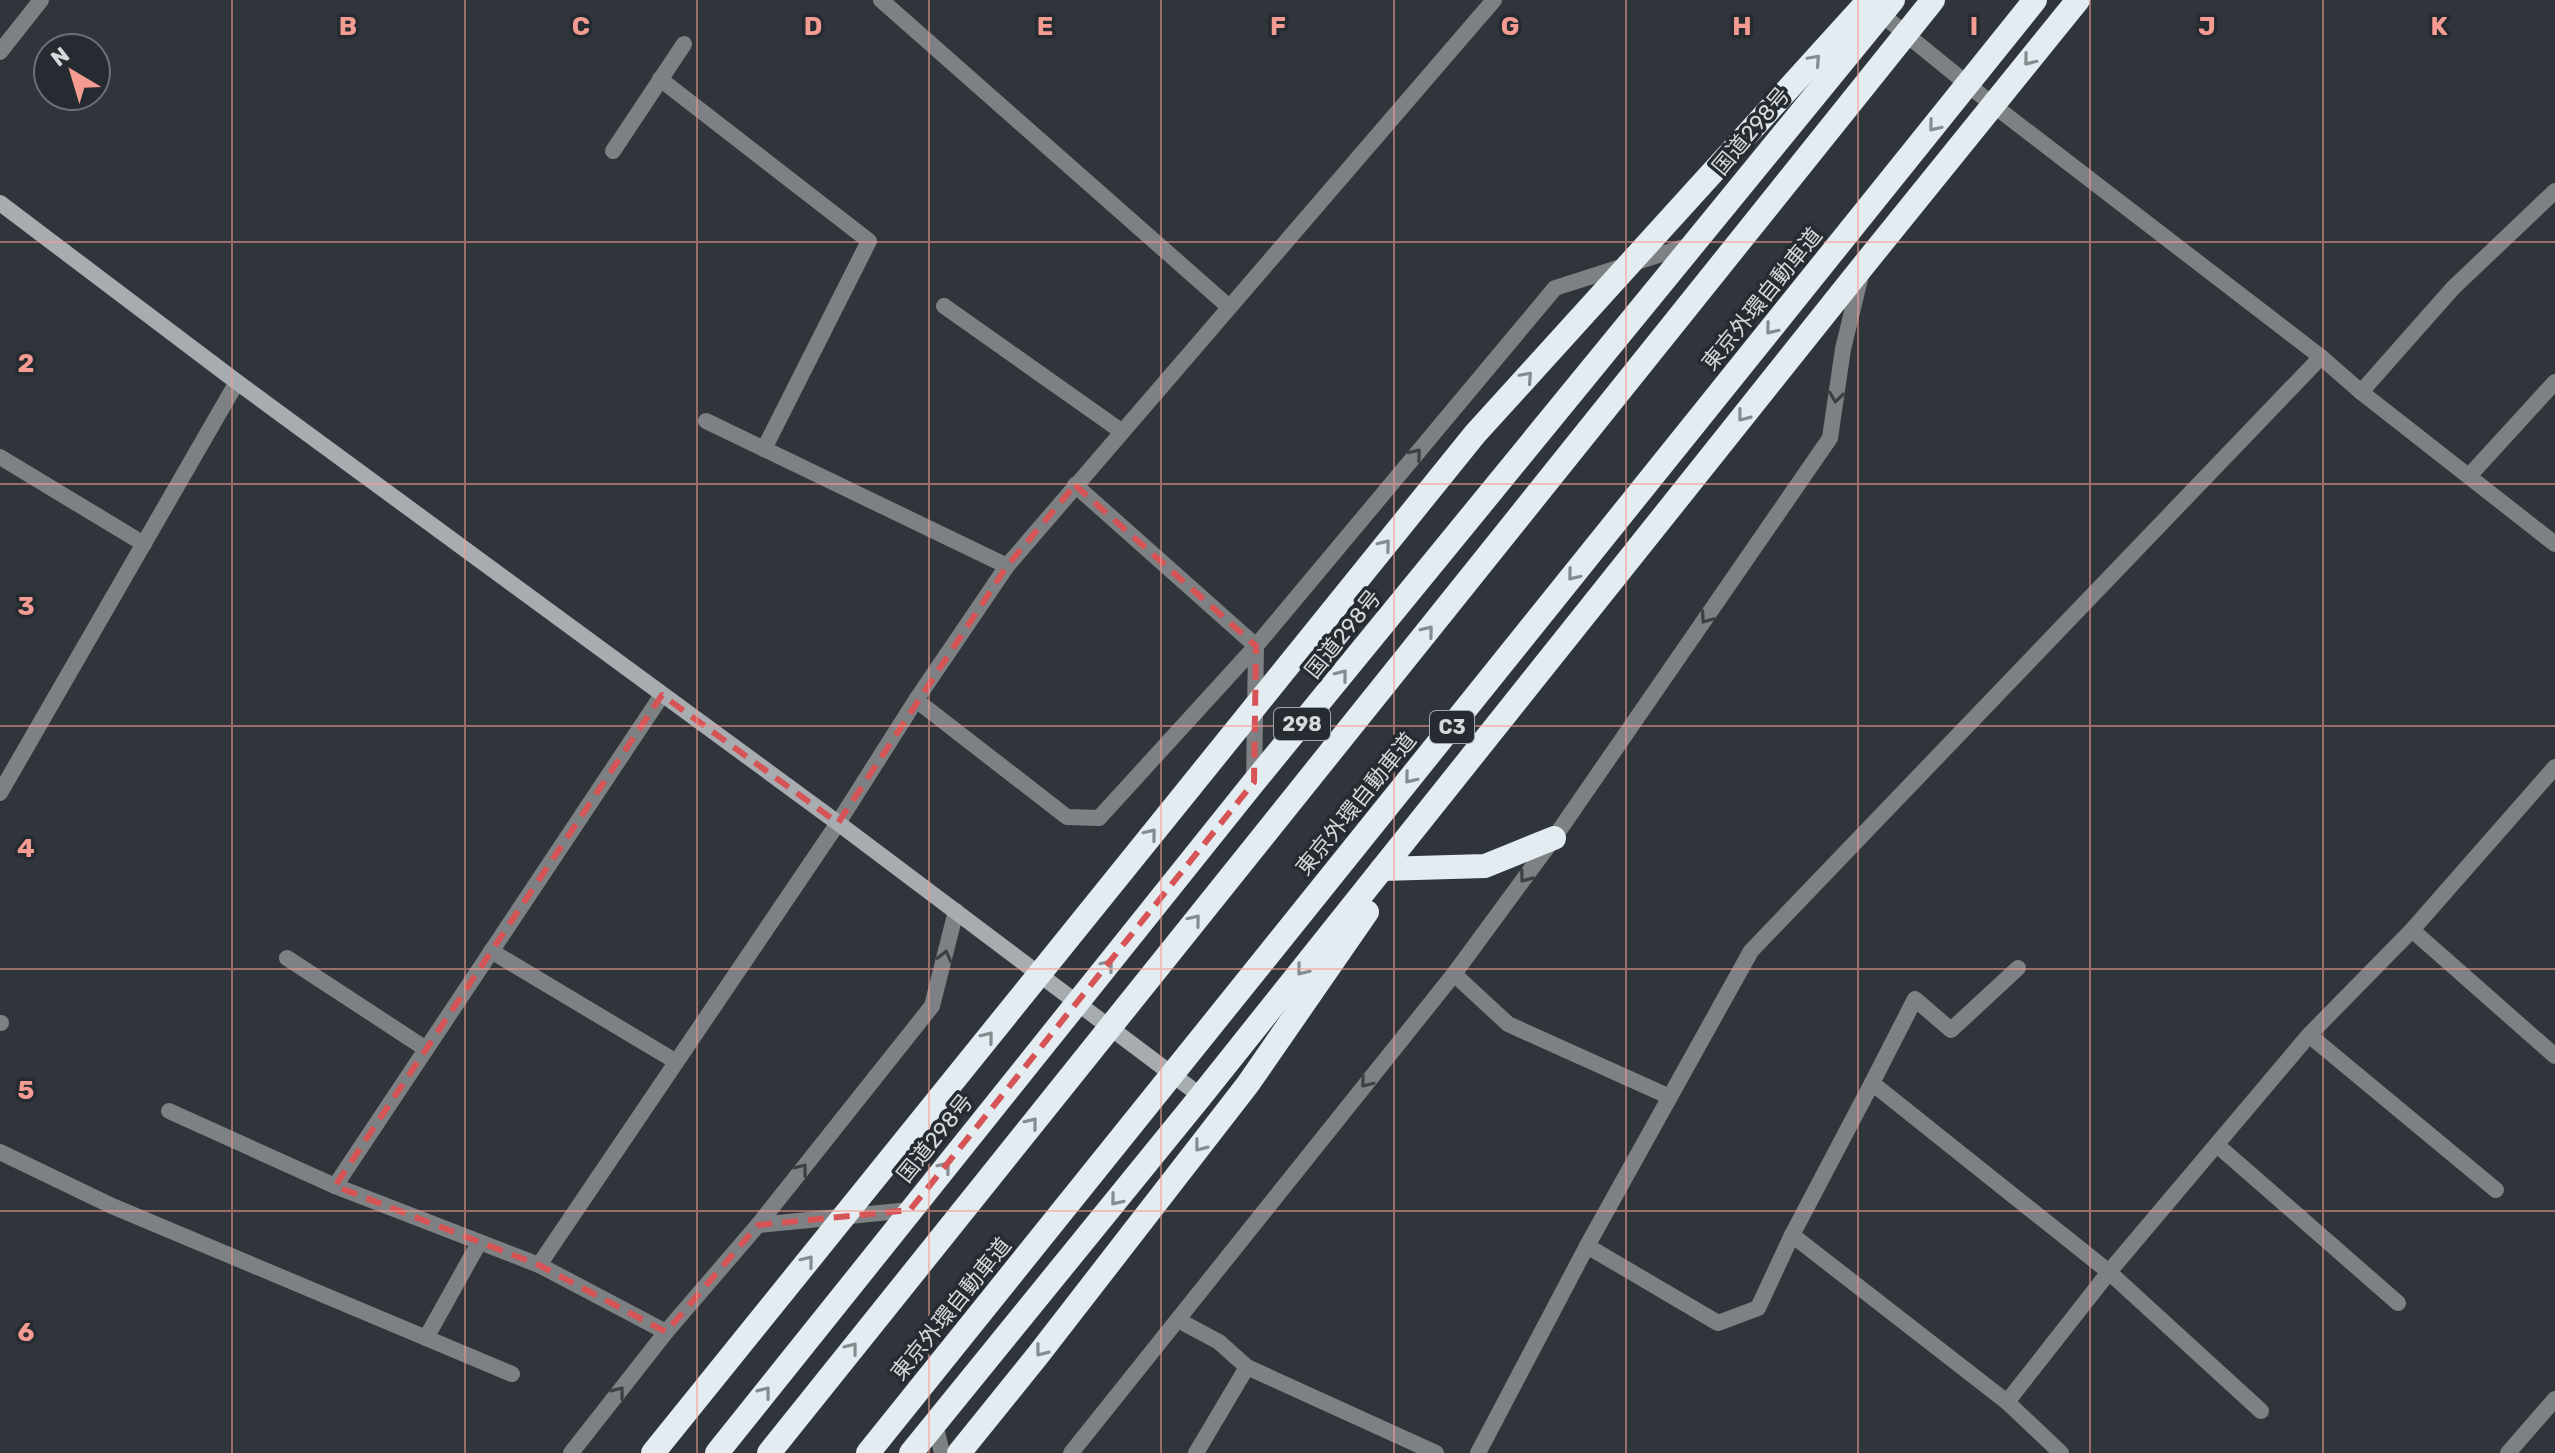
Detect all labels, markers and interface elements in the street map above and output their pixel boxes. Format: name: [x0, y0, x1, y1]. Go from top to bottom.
text: B: [339, 11, 357, 42]
text: C: [572, 11, 590, 42]
text: D: [804, 11, 822, 42]
text: E: [1037, 11, 1053, 42]
text: F: [1270, 11, 1286, 42]
text: G: [1501, 11, 1519, 42]
text: H: [1732, 11, 1752, 42]
text: I: [1970, 11, 1978, 42]
text: J: [2198, 11, 2216, 42]
text: K: [2430, 11, 2448, 42]
north arrow: [32, 32, 112, 112]
text: N: [45, 41, 75, 72]
one-way arrow: [2024, 51, 2039, 66]
one-way arrow: [1805, 55, 1820, 69]
street label: 国道298号: [1707, 82, 1795, 180]
one-way arrow: [1929, 117, 1944, 131]
street label: 東京外環自動車道: [1696, 222, 1828, 376]
one-way arrow: [1766, 320, 1781, 334]
text: 2: [18, 348, 34, 379]
one-way arrow: [1517, 371, 1532, 386]
one-way arrow: [1828, 390, 1845, 404]
one-way arrow: [1739, 407, 1753, 422]
one-way arrow: [1406, 449, 1421, 463]
one-way arrow: [1375, 540, 1390, 554]
one-way arrow: [1568, 566, 1583, 581]
street label: 国道298号: [1299, 584, 1387, 684]
text: 3: [17, 591, 35, 622]
one-way arrow: [1701, 609, 1716, 623]
one-way arrow: [1418, 626, 1433, 640]
one-way arrow: [1332, 670, 1347, 685]
road number: 298: [1274, 708, 1330, 740]
road number: C3: [1430, 711, 1474, 743]
street label: 東京外環自動車道: [1290, 727, 1422, 881]
one-way arrow: [1406, 769, 1420, 784]
one-way arrow: [1141, 829, 1156, 843]
text: 4: [17, 833, 35, 864]
one-way arrow: [1520, 868, 1535, 882]
one-way arrow: [1185, 915, 1200, 930]
one-way arrow: [935, 950, 952, 964]
one-way arrow: [1098, 959, 1113, 974]
one-way arrow: [1297, 961, 1312, 975]
one-way arrow: [978, 1032, 993, 1046]
one-way arrow: [1361, 1073, 1376, 1087]
text: 5: [18, 1075, 34, 1106]
street label: 国道298号: [891, 1088, 979, 1188]
one-way arrow: [1022, 1118, 1037, 1132]
one-way arrow: [1196, 1137, 1210, 1151]
one-way arrow: [935, 1162, 950, 1176]
one-way arrow: [792, 1164, 807, 1179]
one-way arrow: [1112, 1191, 1126, 1206]
street label: 東京外環自動車道: [885, 1232, 1017, 1386]
one-way arrow: [798, 1255, 812, 1270]
text: 6: [18, 1317, 35, 1348]
one-way arrow: [1037, 1342, 1051, 1357]
one-way arrow: [842, 1343, 857, 1357]
one-way arrow: [756, 1386, 770, 1401]
one-way arrow: [609, 1387, 624, 1401]

